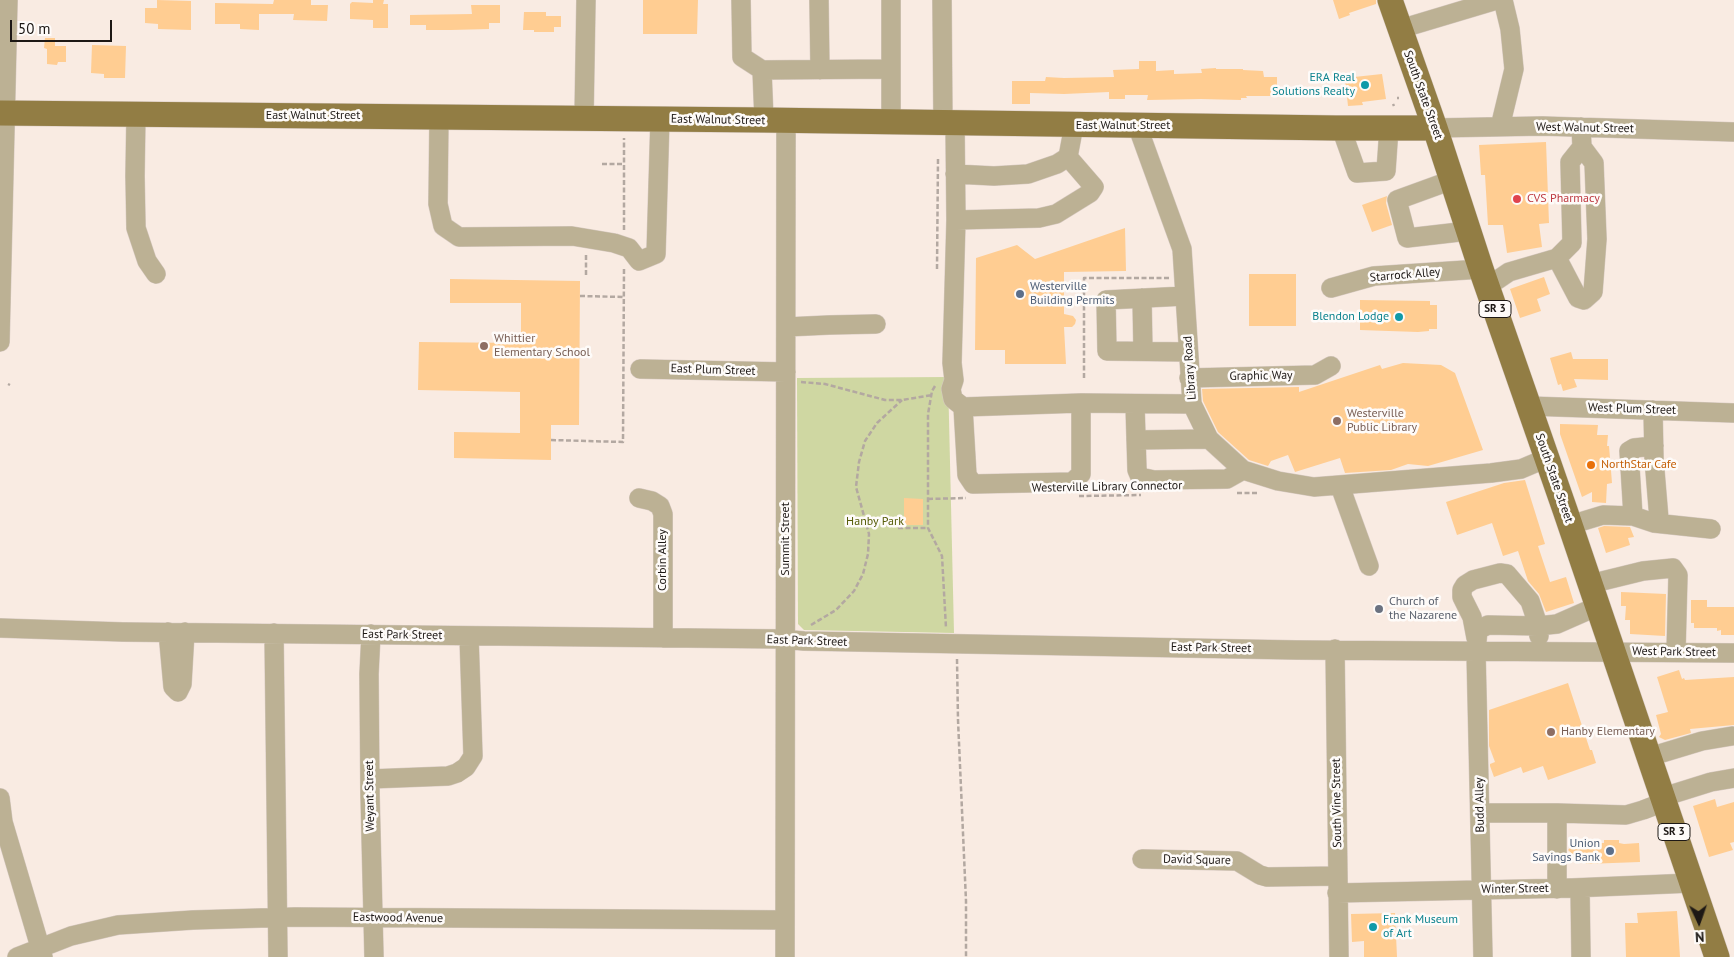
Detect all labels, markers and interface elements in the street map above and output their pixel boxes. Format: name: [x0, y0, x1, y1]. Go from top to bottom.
scale bar: [12, 10, 115, 42]
text: 50 m: [18, 19, 51, 38]
street label: South State Street: [1400, 49, 1446, 141]
place label: ERA Real Solutions Realty: [1272, 71, 1355, 99]
marker: ERA Real Solutions Realty: [1359, 79, 1371, 91]
street label: East Walnut Street: [266, 109, 360, 123]
street label: East Walnut Street: [671, 112, 765, 128]
street label: East Walnut Street: [1076, 119, 1170, 133]
street label: West Walnut Street: [1536, 120, 1634, 136]
place label: CVS Pharmacy: [1527, 192, 1600, 206]
marker: CVS Pharmacy: [1511, 193, 1523, 205]
street label: Starrock Alley: [1369, 265, 1441, 285]
place label: Westerville Building Permits: [1030, 280, 1115, 308]
marker: Westerville Building Permits: [1014, 288, 1026, 300]
road number: SR 3: [1479, 300, 1511, 318]
place label: Blendon Lodge: [1312, 310, 1389, 324]
marker: Blendon Lodge: [1393, 311, 1405, 323]
place label: Whittier Elementary School: [494, 332, 590, 360]
street label: Library Road: [1181, 335, 1199, 401]
marker: Whittier Elementary School: [478, 340, 490, 352]
street label: East Plum Street: [670, 361, 756, 379]
street label: Graphic Way: [1229, 368, 1293, 384]
street label: West Plum Street: [1588, 400, 1676, 418]
place label: Westerville Public Library: [1347, 407, 1417, 435]
marker: Westerville Public Library: [1331, 415, 1343, 427]
street label: South State Street: [1532, 432, 1576, 524]
place label: NorthStar Cafe: [1601, 458, 1677, 472]
marker: NorthStar Cafe: [1585, 459, 1597, 471]
street label: Westerville Library Connector: [1032, 478, 1182, 496]
street label: Summit Street: [779, 502, 793, 576]
park label: Hanby Park: [846, 515, 904, 529]
street label: Corbin Alley: [656, 529, 670, 591]
place label: Church of the Nazarene: [1389, 595, 1457, 623]
marker: Church of the Nazarene: [1373, 603, 1385, 615]
street label: East Park Street: [362, 627, 442, 643]
street label: East Park Street: [766, 632, 848, 650]
street label: East Park Street: [1171, 640, 1251, 656]
street label: West Park Street: [1632, 644, 1716, 660]
place label: Hanby Elementary: [1561, 725, 1655, 739]
marker: Hanby Elementary: [1545, 726, 1557, 738]
street label: South Vine Street: [1329, 758, 1345, 848]
street label: Weyant Street: [362, 760, 378, 832]
street label: Budd Alley: [1472, 777, 1488, 833]
road number: SR 3: [1658, 824, 1690, 840]
place label: Union Savings Bank: [1532, 837, 1600, 865]
marker: Union Savings Bank: [1604, 845, 1616, 857]
street label: David Square: [1163, 852, 1231, 868]
street label: Winter Street: [1481, 881, 1549, 897]
north arrow: [1674, 897, 1724, 947]
street label: Eastwood Avenue: [353, 910, 443, 926]
place label: Frank Museum of Art: [1383, 913, 1458, 941]
marker: Frank Museum of Art: [1367, 921, 1379, 933]
text: N: [1695, 928, 1705, 946]

